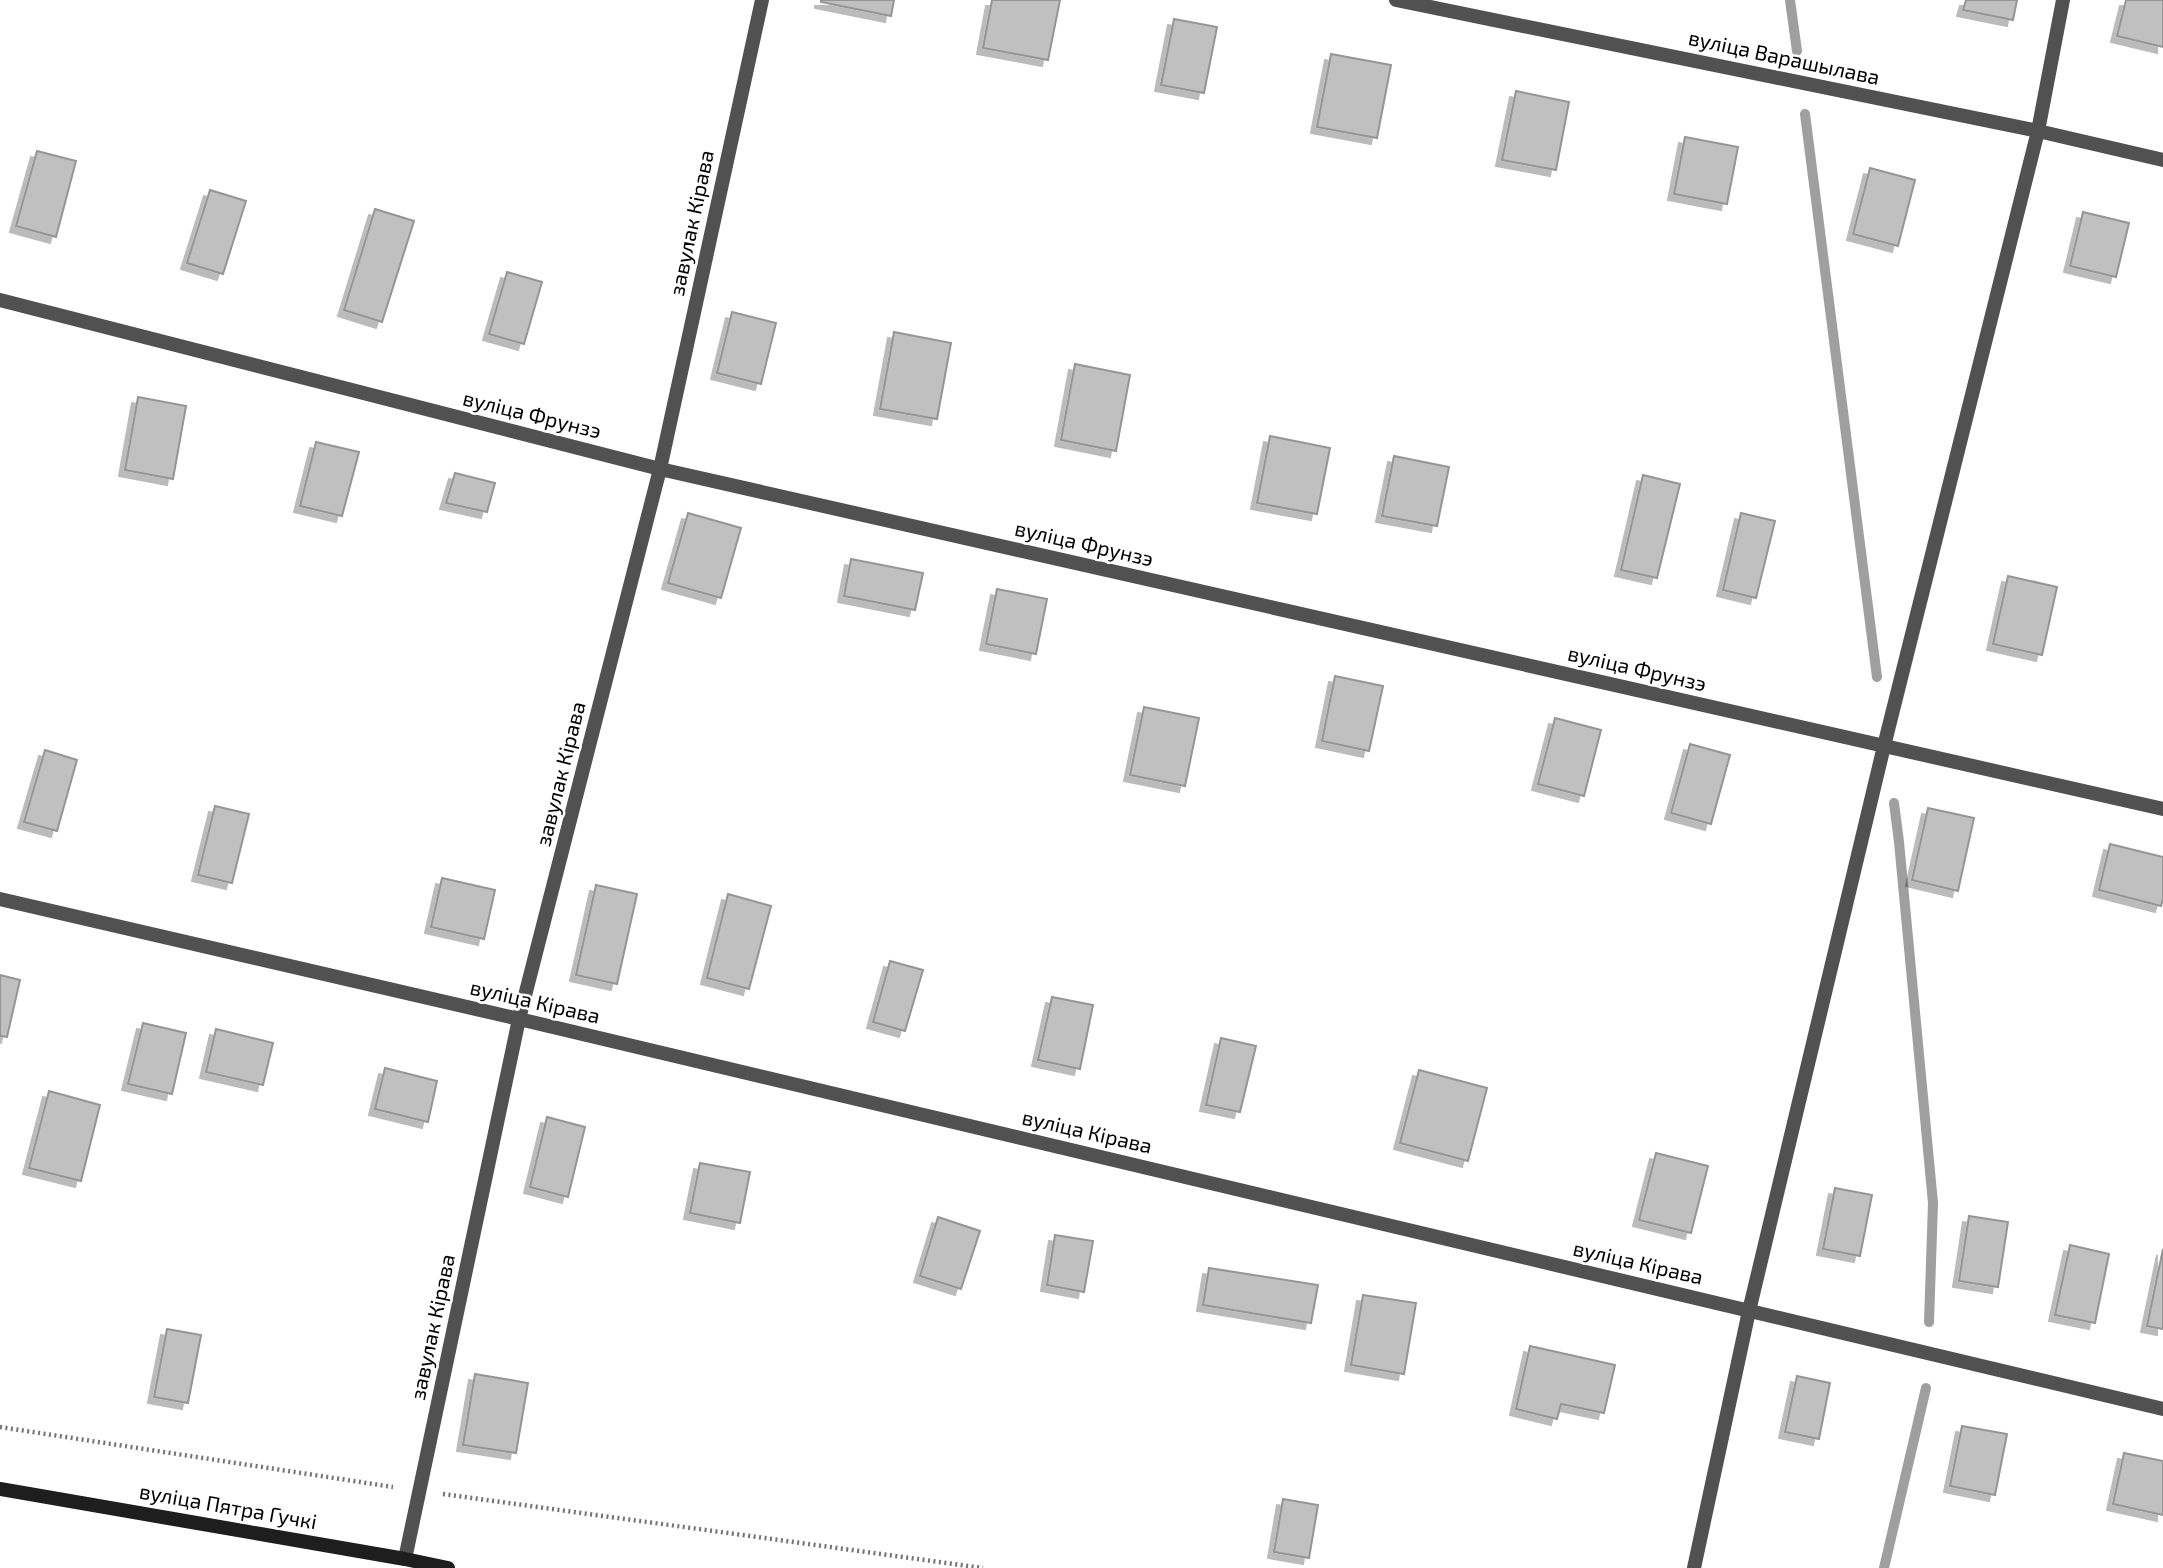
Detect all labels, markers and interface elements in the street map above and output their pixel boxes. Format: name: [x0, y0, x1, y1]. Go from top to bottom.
street label: вуліца Варашылава: [1686, 24, 1882, 90]
street label: завулак Кірава: [663, 148, 719, 298]
street label: вуліца Фрунзэ: [460, 384, 604, 444]
street label: вуліца Фрунзэ: [1012, 514, 1156, 572]
street label: вуліца Фрунзэ: [1565, 639, 1709, 697]
street label: завулак Кірава: [529, 699, 591, 849]
street label: вуліца Кірава: [468, 973, 603, 1029]
street label: вуліца Кірава: [1020, 1103, 1155, 1159]
street label: вуліца Кірава: [1571, 1234, 1706, 1290]
street label: завулак Кірава: [404, 1252, 460, 1402]
street label: вуліца Пятра Гучкі: [137, 1478, 319, 1534]

